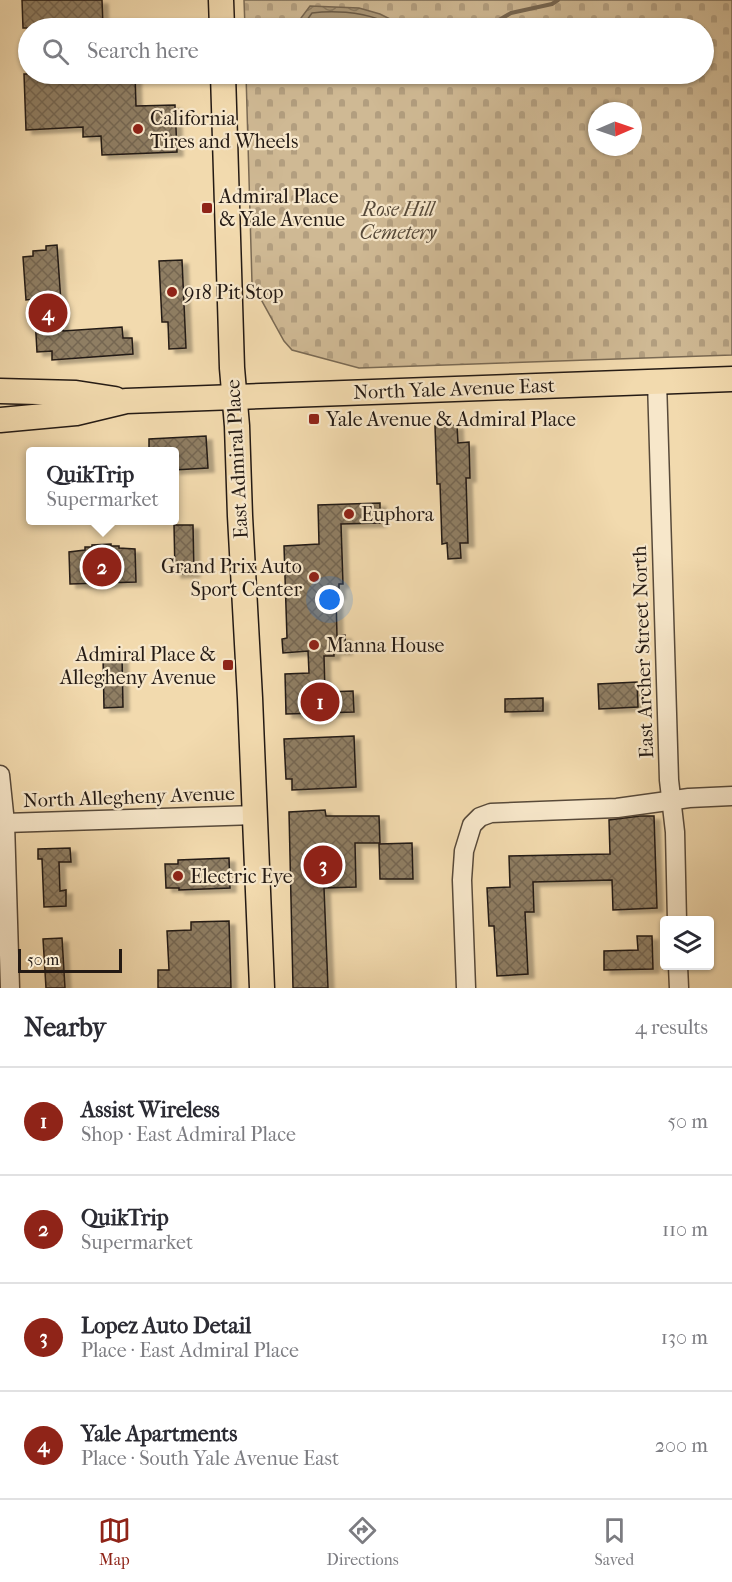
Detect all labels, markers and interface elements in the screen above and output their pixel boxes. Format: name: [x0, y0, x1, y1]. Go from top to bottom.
search box: [18, 18, 714, 84]
icon: search: [39, 35, 72, 68]
text: Search here: [87, 38, 199, 64]
north arrow: [588, 102, 642, 156]
place label: California Tires and Wheels: [150, 107, 298, 153]
marker: California Tires and Wheels: [131, 122, 145, 136]
place label: Admiral Place & Yale Avenue: [218, 185, 345, 231]
park label: Rose Hill Cemetery: [359, 198, 437, 244]
marker: Admiral Place & Yale Avenue: [200, 201, 214, 215]
place label: 918 Pit Stop: [184, 281, 284, 304]
marker: 918 Pit Stop: [165, 285, 179, 299]
pin: 4: [28, 290, 68, 336]
street label: North Yale Avenue East: [353, 374, 555, 404]
street label: East Admiral Place: [221, 379, 253, 539]
place label: Yale Avenue & Admiral Place: [325, 408, 576, 431]
marker: Yale Avenue & Admiral Place: [307, 412, 321, 426]
popup: [26, 447, 179, 525]
text: QuikTrip: [46, 462, 134, 488]
text: Supermarket: [46, 488, 159, 511]
place label: Euphora: [361, 503, 435, 526]
marker: Euphora: [342, 507, 356, 521]
pin: 2: [82, 544, 122, 590]
street label: East Archer Street North: [628, 544, 658, 759]
place label: Grand Prix Auto Sport Center: [161, 555, 302, 601]
marker: Grand Prix Auto Sport Center: [307, 570, 321, 584]
your location: [315, 585, 344, 614]
place label: Manna House: [326, 634, 445, 657]
marker: Manna House: [307, 638, 321, 652]
place label: Admiral Place & Allegheny Avenue: [59, 643, 216, 689]
marker: Admiral Place & Allegheny Avenue: [221, 658, 235, 672]
pin: 1: [300, 680, 340, 724]
street label: North Allegheny Avenue: [23, 782, 235, 812]
pin: 3: [304, 842, 342, 888]
place label: Electric Eye: [190, 865, 293, 888]
marker: Electric Eye: [171, 869, 185, 883]
map controls: [660, 916, 714, 970]
button: layers: [660, 916, 714, 970]
scale bar: [18, 946, 122, 974]
text: 50 m: [27, 950, 59, 969]
text: Nearby: [24, 1012, 106, 1043]
text: 4 results: [635, 1016, 708, 1039]
text: Assist Wireless: [81, 1097, 220, 1123]
text: 1: [40, 1110, 47, 1133]
text: 50 m: [667, 1110, 708, 1133]
text: Shop · East Admiral Place: [81, 1123, 296, 1146]
text: QuikTrip: [81, 1205, 169, 1231]
text: 2: [38, 1218, 49, 1241]
text: 110 m: [662, 1218, 708, 1241]
text: Supermarket: [81, 1231, 193, 1254]
text: Lopez Auto Detail: [81, 1313, 251, 1339]
text: 3: [39, 1326, 48, 1349]
text: 130 m: [661, 1326, 708, 1349]
text: Place · East Admiral Place: [81, 1339, 299, 1362]
text: Yale Apartments: [81, 1421, 237, 1447]
text: 4: [38, 1434, 49, 1457]
text: 200 m: [655, 1434, 708, 1457]
text: Place · South Yale Avenue East: [81, 1447, 339, 1470]
tab: Map: [98, 1514, 131, 1569]
tab: Directions: [327, 1514, 399, 1569]
tab: Saved: [594, 1514, 634, 1569]

